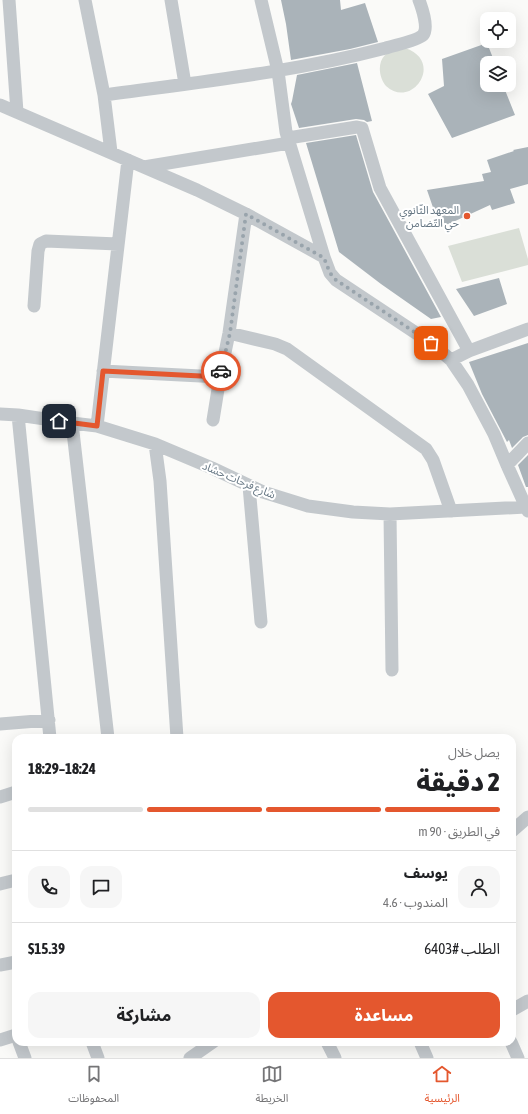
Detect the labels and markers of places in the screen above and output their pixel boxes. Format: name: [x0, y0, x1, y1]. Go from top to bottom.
place label: المعهد الثّانوي حي التّضامن: [399, 203, 460, 233]
marker: المعهد الثّانوي حي التّضامن: [462, 211, 472, 221]
pin: [414, 326, 448, 360]
pin: [42, 404, 76, 438]

